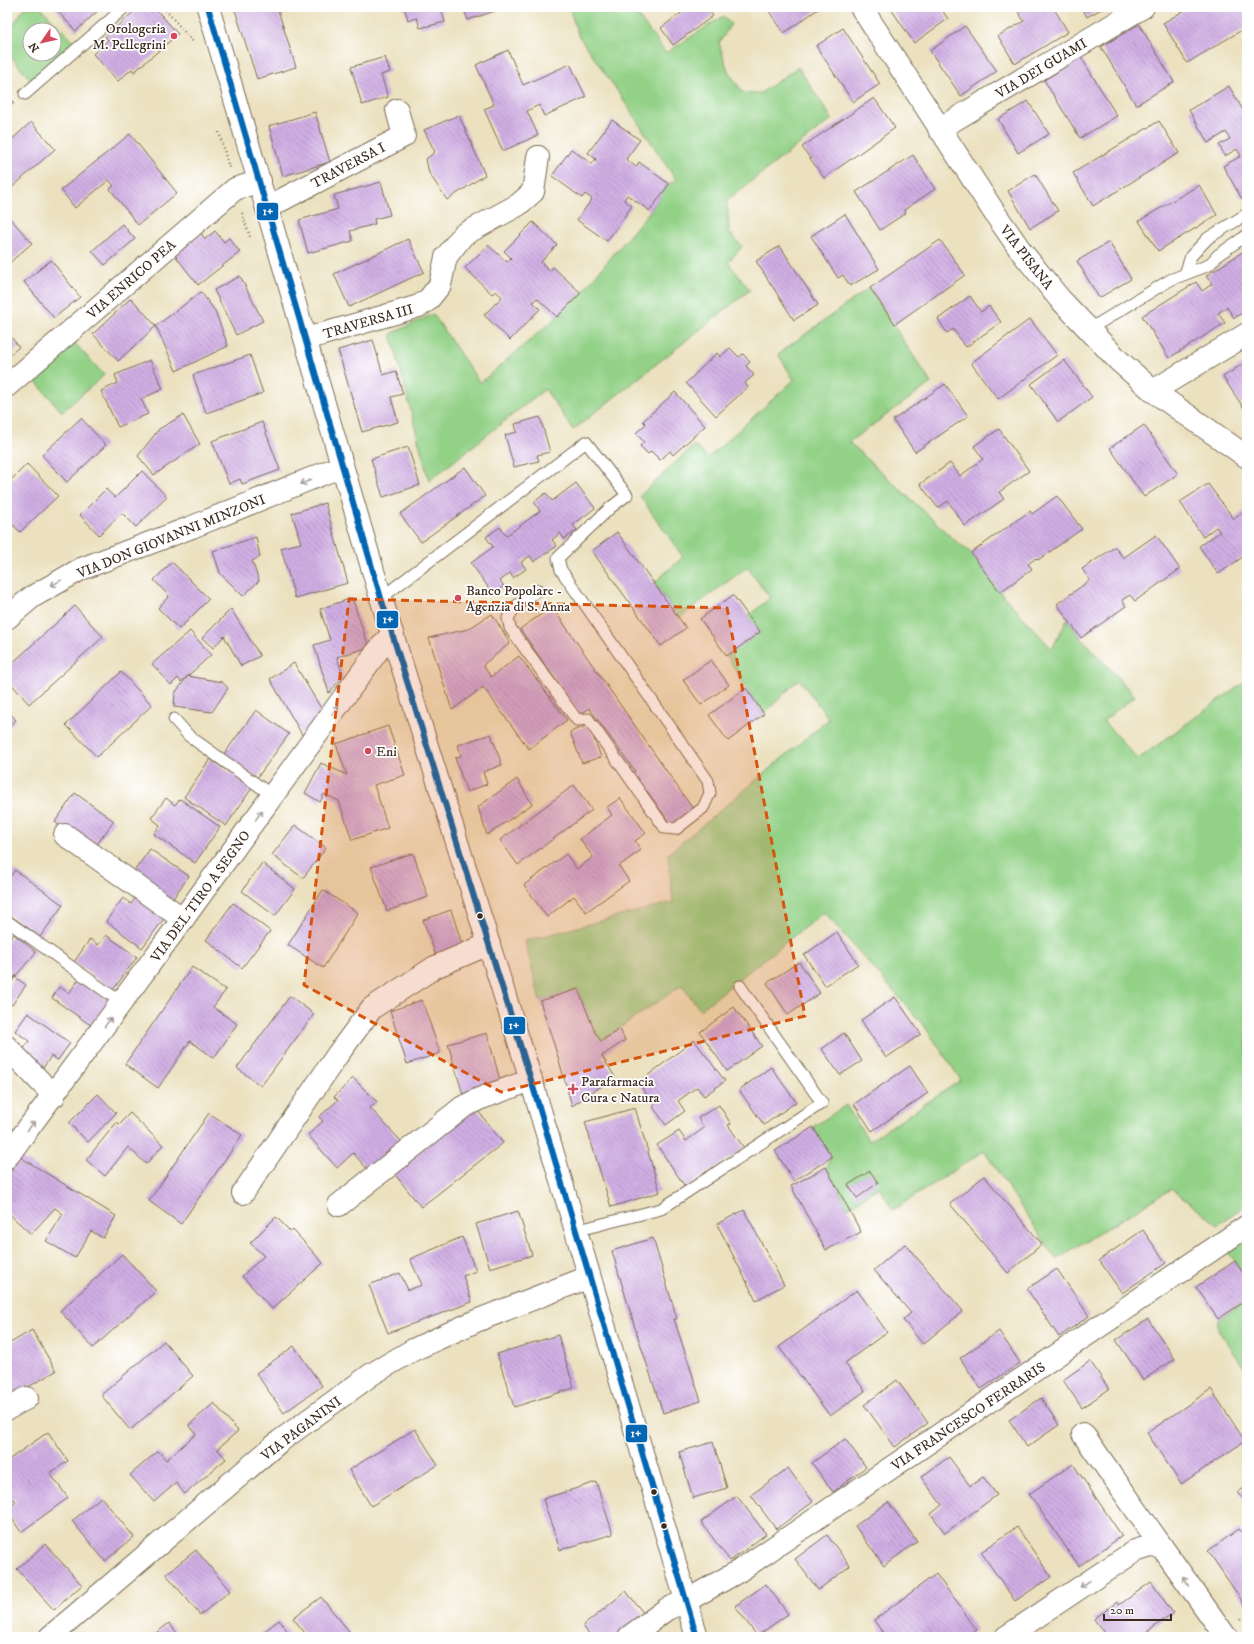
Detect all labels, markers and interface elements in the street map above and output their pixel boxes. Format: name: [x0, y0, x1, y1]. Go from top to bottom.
place label: Orologeria M. Pellegrini: [92, 20, 166, 54]
north arrow: [22, 22, 62, 62]
marker: Orologeria M. Pellegrini: [169, 31, 179, 41]
street label: VIA DEI GUAMI: [992, 34, 1091, 104]
text: N: [26, 39, 43, 55]
street label: TRAVERSA I: [308, 139, 389, 193]
line badge: 1+: [256, 202, 279, 221]
text: 1+: [263, 205, 273, 219]
street label: VIA PISANA: [995, 221, 1058, 294]
street label: VIA ENRICO PEA: [83, 235, 181, 324]
street label: TRAVERSA III: [321, 300, 416, 343]
one-way arrow: [300, 479, 312, 486]
street label: VIA DON GIOVANNI MINZONI: [74, 491, 268, 583]
one-way arrow: [50, 580, 62, 588]
place label: Banco Popolare - Agenzia di S. Anna: [466, 582, 570, 616]
marker: Banco Popolare - Agenzia di S. Anna: [453, 593, 463, 603]
line badge: 1+: [376, 610, 399, 629]
text: 1+: [383, 613, 393, 627]
one-way arrow: [331, 704, 339, 715]
place label: Eni: [376, 743, 397, 761]
marker: Eni: [363, 746, 373, 756]
one-way arrow: [255, 809, 263, 820]
street label: VIA DEL TIRO A SEGNO: [146, 827, 255, 967]
unlabelled marker: [475, 911, 485, 921]
one-way arrow: [104, 1016, 112, 1027]
line badge: 1+: [503, 1016, 526, 1035]
text: 1+: [509, 1019, 519, 1033]
place label: Parafarmacia Cura e Natura: [581, 1073, 660, 1107]
marker: Parafarmacia Cura e Natura: [568, 1084, 578, 1094]
one-way arrow: [27, 1121, 35, 1132]
street label: VIA FRANCESCO FERRARIS: [887, 1358, 1049, 1476]
street label: VIA PAGANINI: [257, 1392, 346, 1466]
line badge: 1+: [625, 1424, 648, 1443]
text: 1+: [631, 1427, 641, 1441]
unlabelled marker: [649, 1487, 659, 1497]
unlabelled marker: [659, 1521, 669, 1531]
one-way arrow: [1182, 1576, 1190, 1587]
one-way arrow: [1079, 1581, 1091, 1589]
scale bar: [1104, 1596, 1171, 1622]
text: 20 m: [1110, 1603, 1134, 1618]

